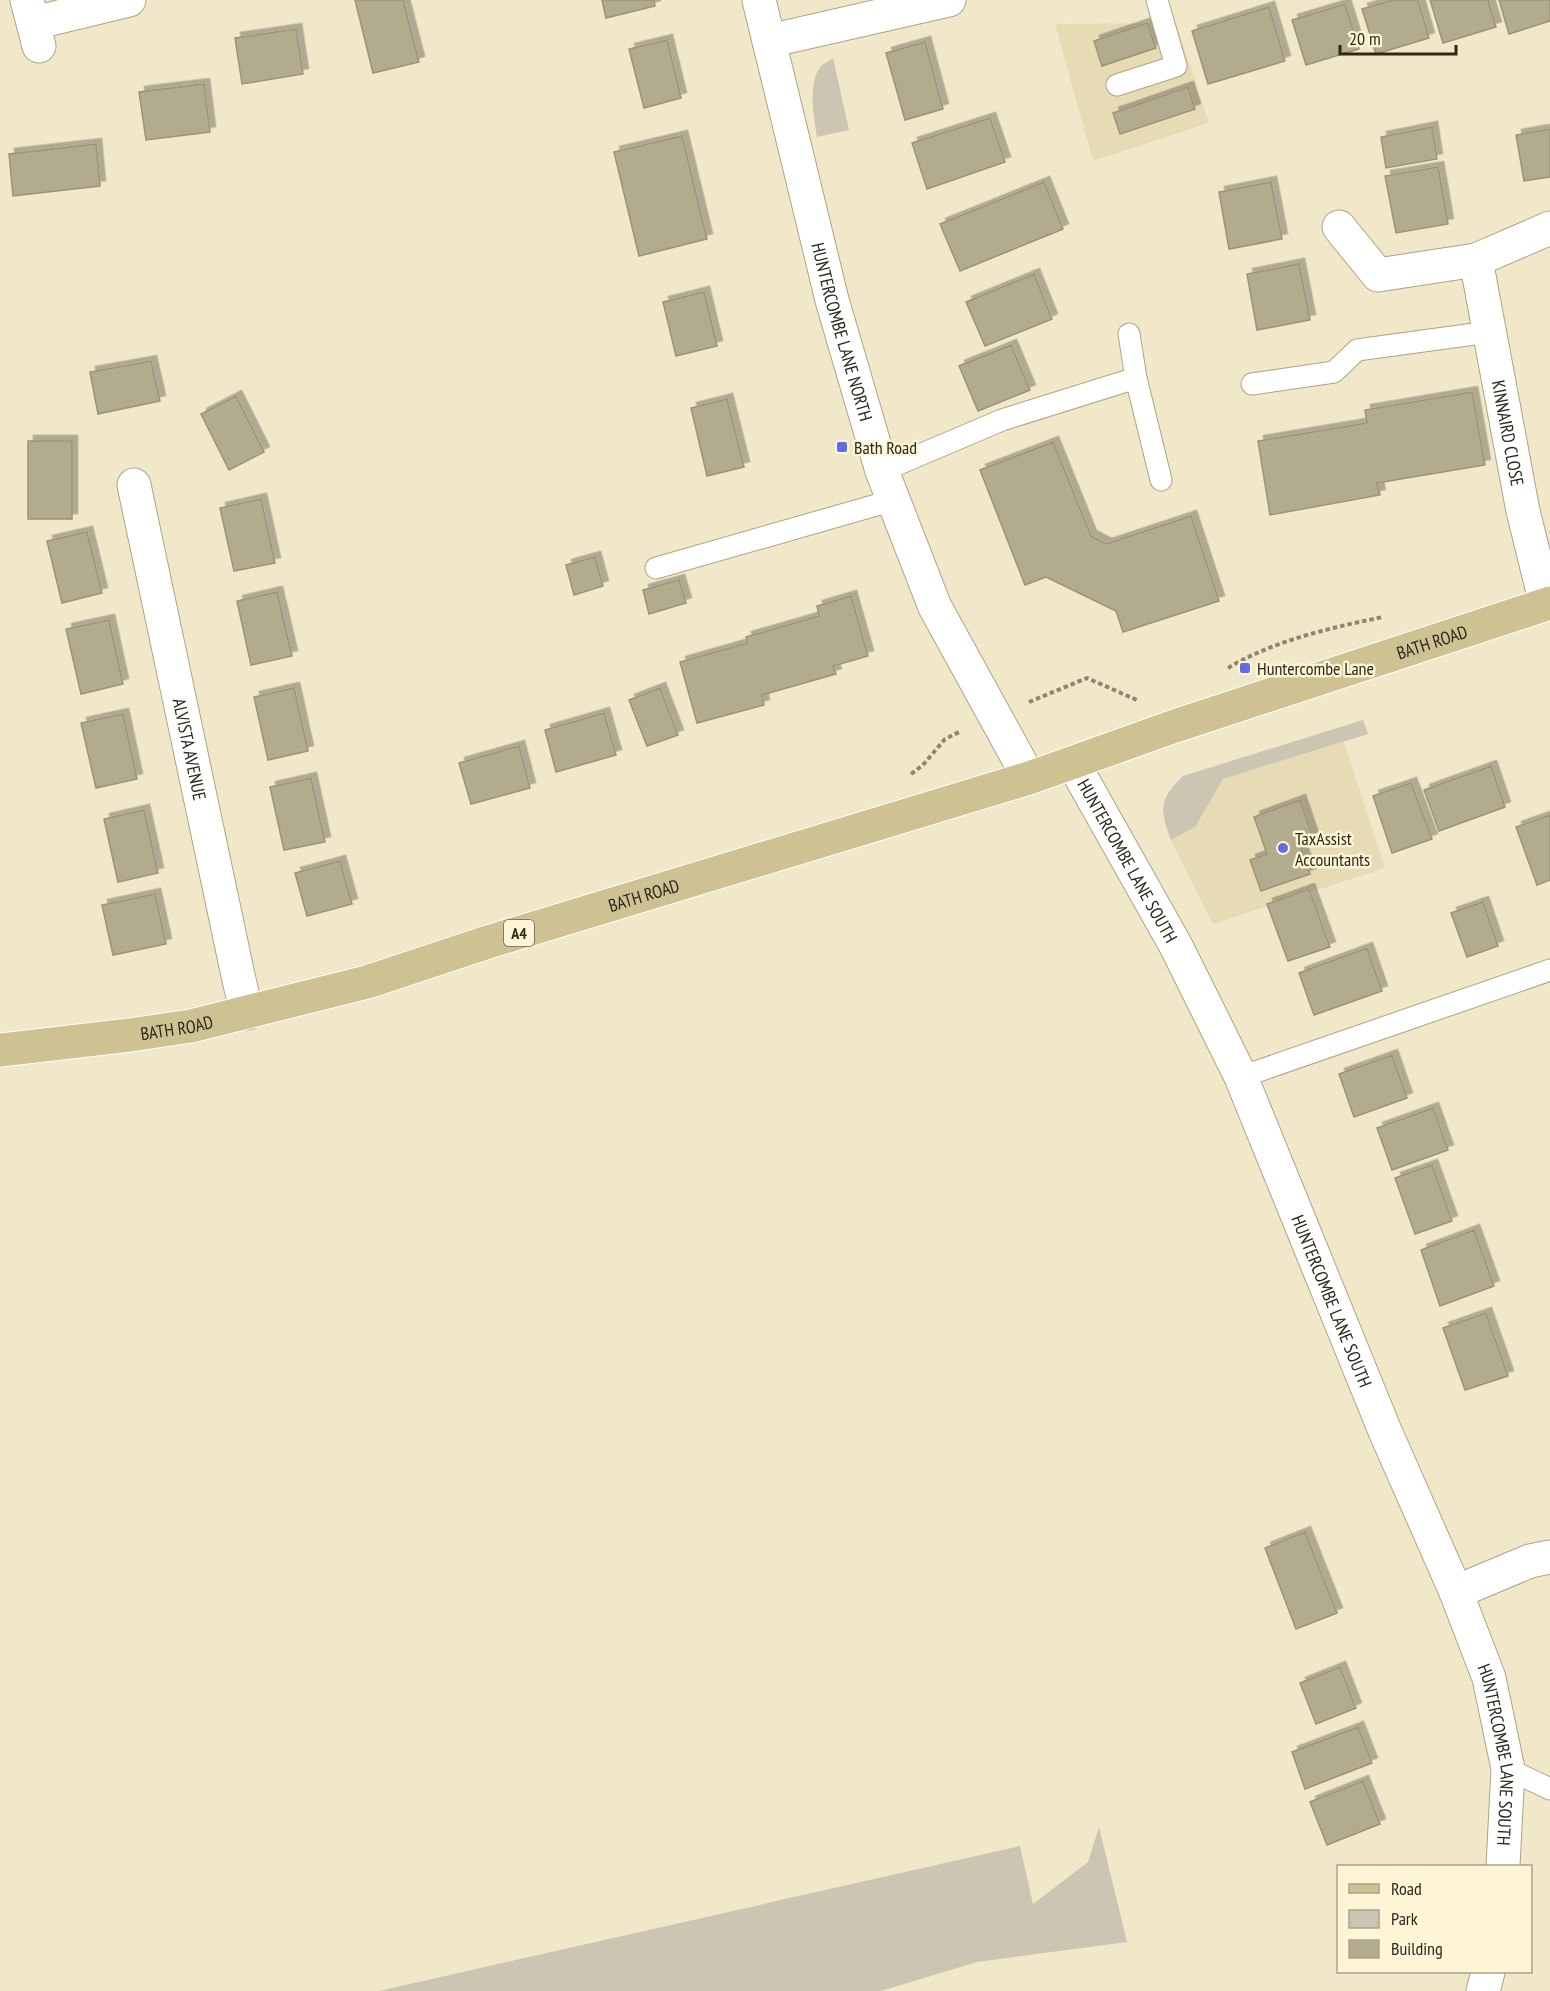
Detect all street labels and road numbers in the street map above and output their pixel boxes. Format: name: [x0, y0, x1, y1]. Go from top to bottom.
street label: HUNTERCOMBE LANE NORTH: [807, 240, 878, 424]
street label: KINNAIRD CLOSE: [1487, 378, 1530, 488]
street label: BATH ROAD: [1394, 619, 1470, 664]
street label: ALVISTA AVENUE: [168, 696, 212, 802]
street label: HUNTERCOMBE LANE SOUTH: [1073, 775, 1183, 946]
street label: BATH ROAD: [605, 873, 682, 916]
road number: A4: [504, 920, 534, 946]
street label: BATH ROAD: [139, 1009, 215, 1045]
street label: HUNTERCOMBE LANE SOUTH: [1287, 1211, 1377, 1390]
street label: HUNTERCOMBE LANE SOUTH: [1473, 1660, 1520, 1846]

